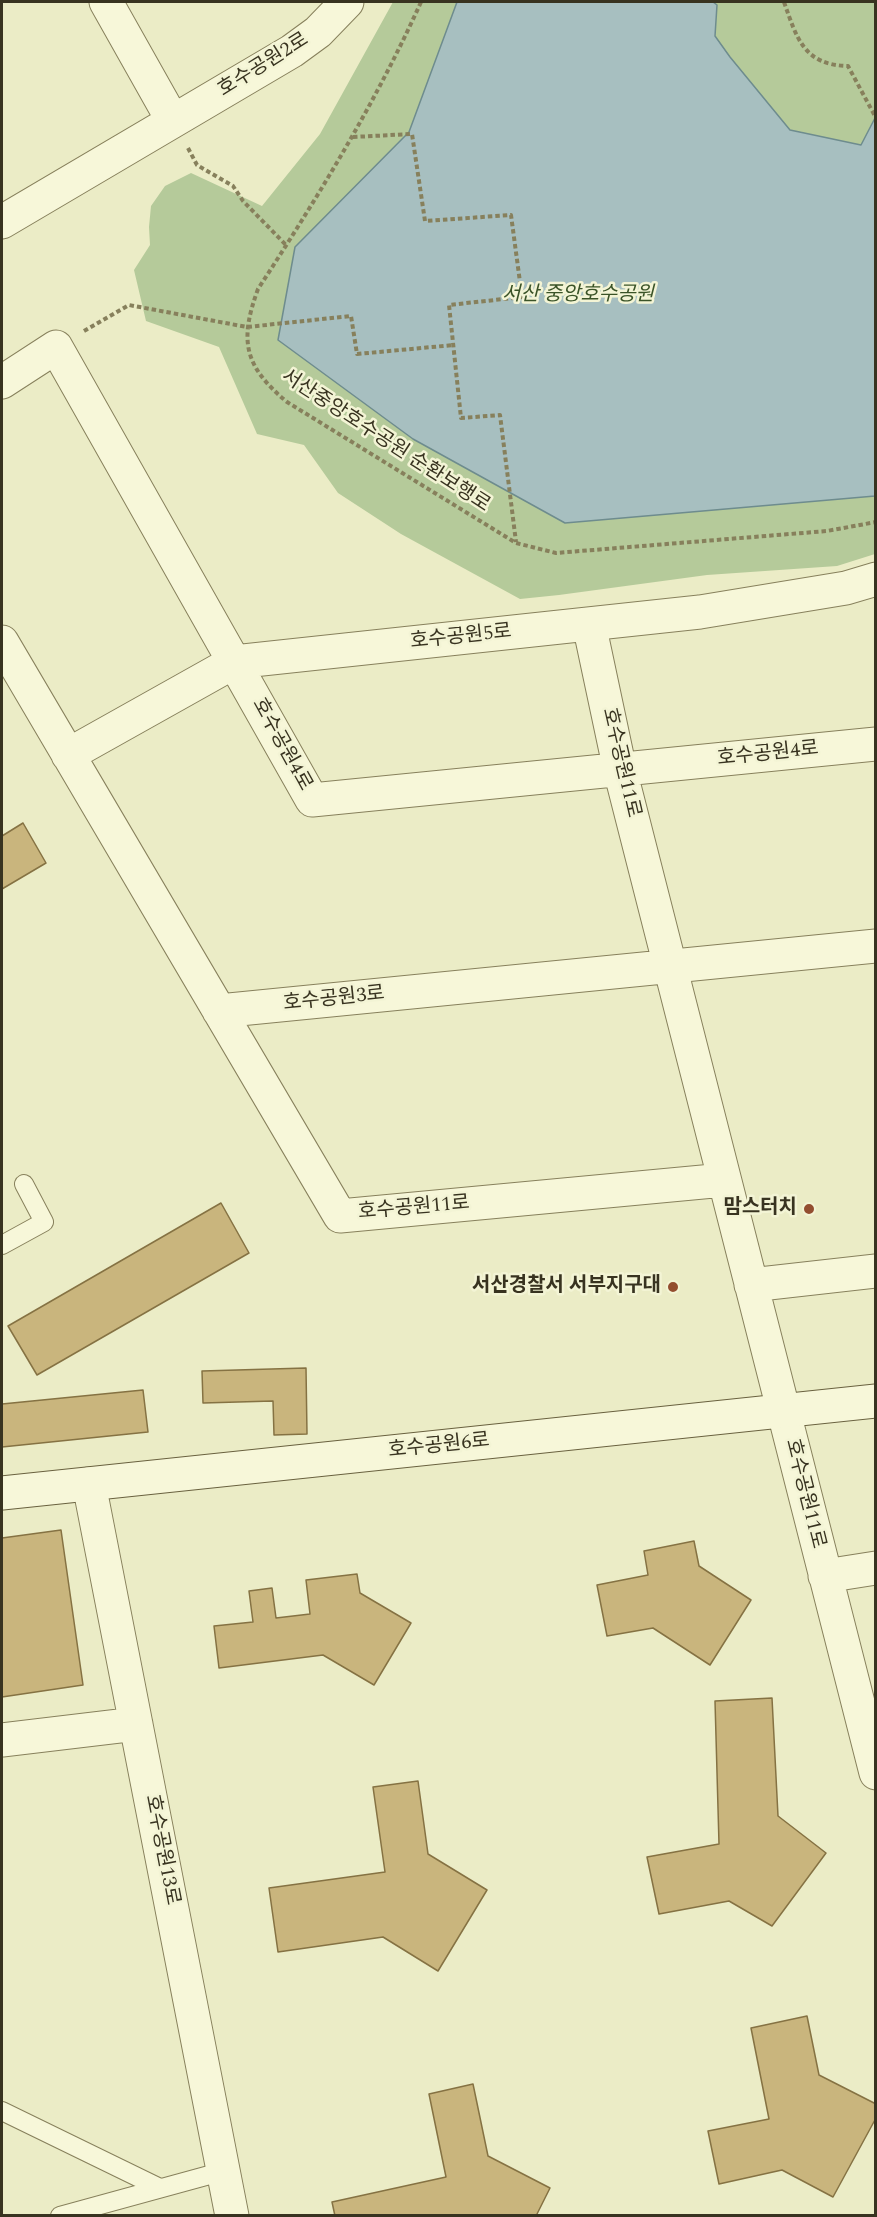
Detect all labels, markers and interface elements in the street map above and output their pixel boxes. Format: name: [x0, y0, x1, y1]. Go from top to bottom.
street label: 호수공원2로: [214, 29, 314, 103]
park label: 서산 중앙호수공원: [502, 284, 654, 308]
street label: 서산중앙호수공원 순환보행로: [276, 365, 494, 519]
street label: 호수공원5로: [409, 621, 513, 655]
street label: 호수공원4로: [246, 695, 316, 795]
street label: 호수공원11로: [596, 706, 644, 820]
street label: 호수공원4로: [716, 738, 820, 772]
street label: 호수공원3로: [282, 983, 386, 1017]
street label: 호수공원11로: [357, 1192, 471, 1226]
place label: 맘스터치: [723, 1197, 797, 1221]
marker: 맘스터치: [802, 1202, 816, 1216]
place label: 서산경찰서 서부지구대: [472, 1275, 661, 1299]
marker: 서산경찰서 서부지구대: [666, 1280, 680, 1294]
street label: 호수공원6로: [387, 1430, 491, 1464]
street label: 호수공원11로: [779, 1437, 829, 1551]
street label: 호수공원13로: [139, 1793, 183, 1907]

